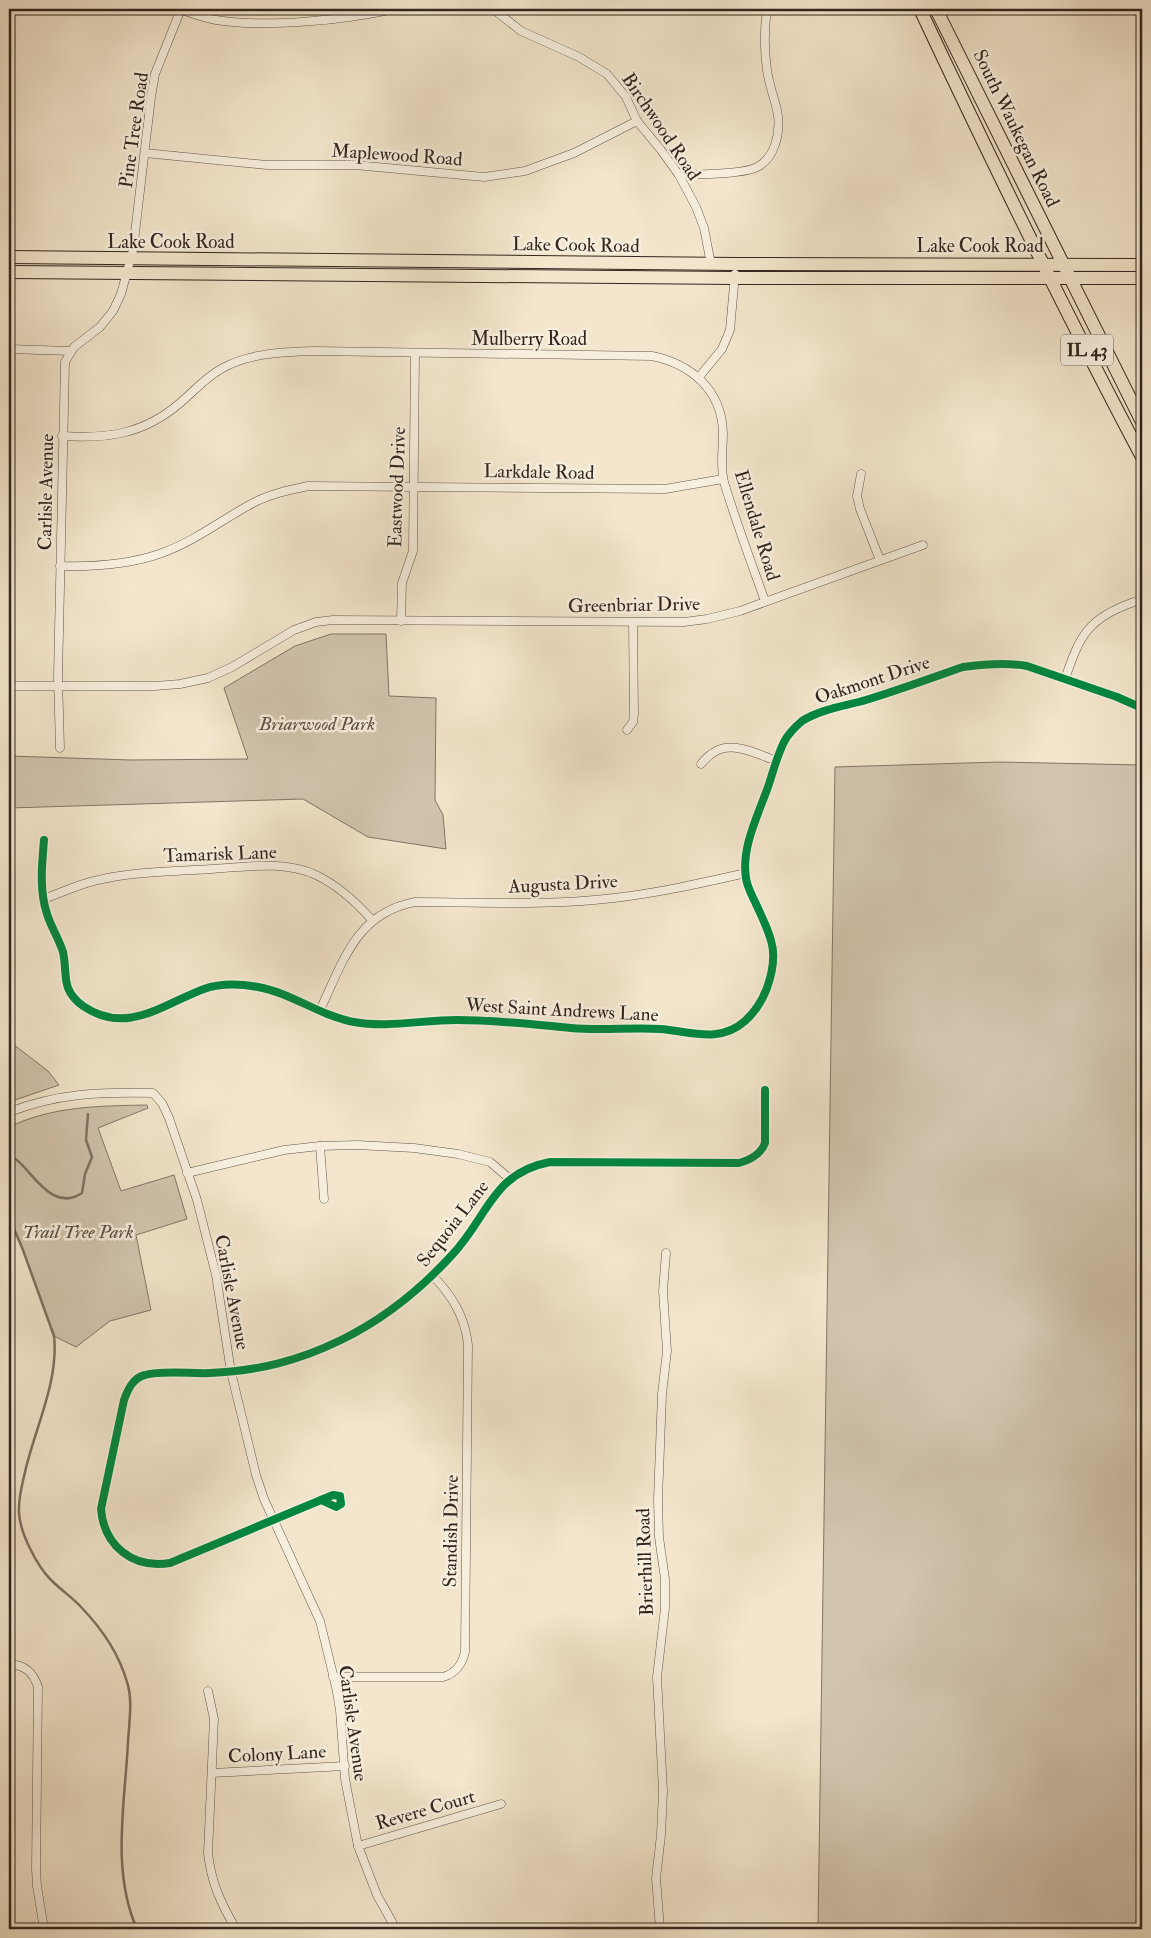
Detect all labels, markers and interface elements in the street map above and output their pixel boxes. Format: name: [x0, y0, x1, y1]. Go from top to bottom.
street label: South Waukegan Road: [968, 46, 1065, 212]
street label: Birchwood Road: [616, 68, 706, 186]
street label: Pine Tree Road: [114, 70, 154, 189]
street label: Maplewood Road: [331, 138, 464, 173]
street label: Lake Cook Road: [107, 230, 235, 254]
street label: Lake Cook Road: [512, 232, 640, 258]
street label: Lake Cook Road: [916, 234, 1044, 258]
street label: Mulberry Road: [471, 327, 588, 351]
road number: IL 43: [1061, 334, 1113, 366]
street label: Eastwood Drive: [383, 426, 411, 548]
street label: Carlisle Avenue: [33, 433, 59, 551]
street label: Larkdale Road: [483, 459, 595, 485]
street label: Ellendale Road: [729, 467, 785, 584]
street label: Greenbriar Drive: [568, 592, 700, 618]
street label: Oakmont Drive: [812, 650, 933, 710]
park label: Briarwood Park: [258, 712, 375, 736]
street label: Tamarisk Lane: [163, 840, 277, 868]
street label: Augusta Drive: [507, 869, 618, 899]
street label: West Saint Andrews Lane: [464, 993, 659, 1027]
street label: Sequoia Lane: [411, 1175, 494, 1272]
park label: Trail Tree Park: [22, 1220, 134, 1244]
street label: Carlisle Avenue: [209, 1233, 255, 1352]
street label: Standish Drive: [438, 1474, 464, 1588]
street label: Brierhill Road: [631, 1507, 659, 1616]
street label: Carlisle Avenue: [333, 1664, 373, 1783]
street label: Colony Lane: [227, 1739, 327, 1769]
street label: Revere Court: [373, 1784, 478, 1836]

